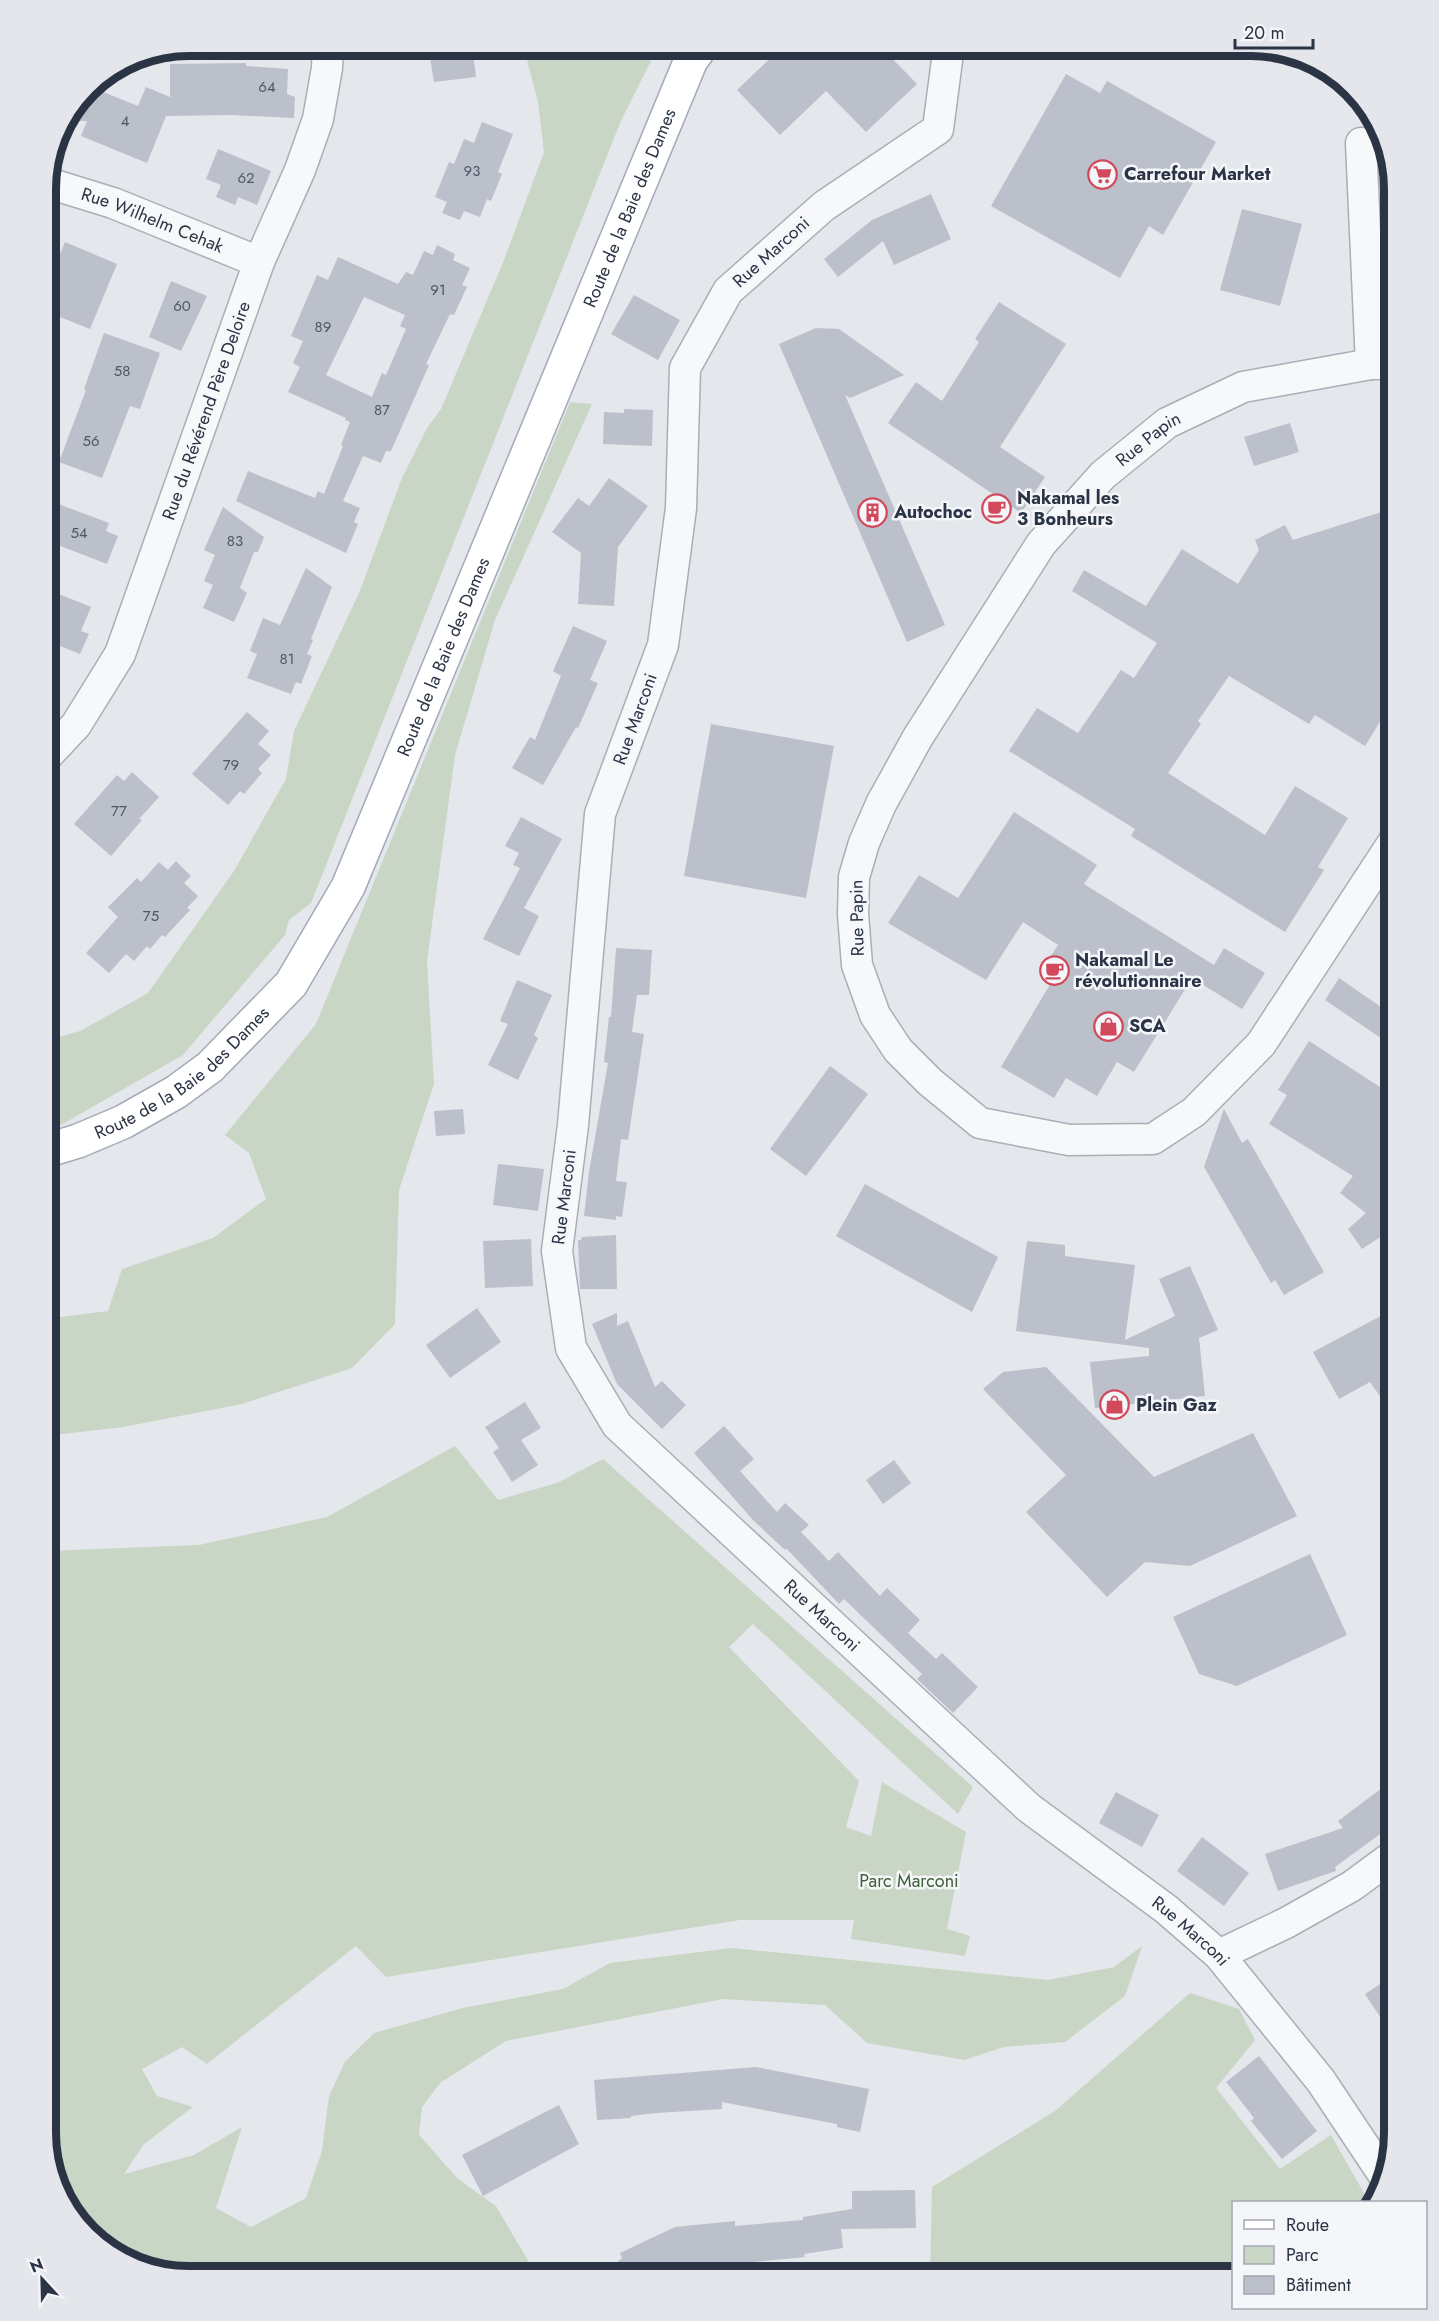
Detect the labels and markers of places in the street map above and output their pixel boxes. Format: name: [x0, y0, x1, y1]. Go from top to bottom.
supermarket icon: Carrefour Market: [1087, 158, 1119, 190]
place label: Carrefour Market: [1124, 161, 1271, 187]
place label: Nakamal les 3 Bonheurs: [1017, 485, 1119, 532]
cafe icon: Nakamal les 3 Bonheurs: [980, 492, 1012, 524]
building icon: Autochoc: [857, 496, 889, 528]
place label: Autochoc: [893, 499, 972, 525]
place label: Nakamal Le révolutionnaire: [1075, 947, 1202, 994]
cafe icon: Nakamal Le révolutionnaire: [1038, 954, 1070, 986]
shop icon: SCA: [1092, 1010, 1124, 1042]
place label: SCA: [1129, 1013, 1167, 1039]
shop icon: Plein Gaz: [1099, 1389, 1131, 1421]
place label: Plein Gaz: [1136, 1392, 1217, 1418]

